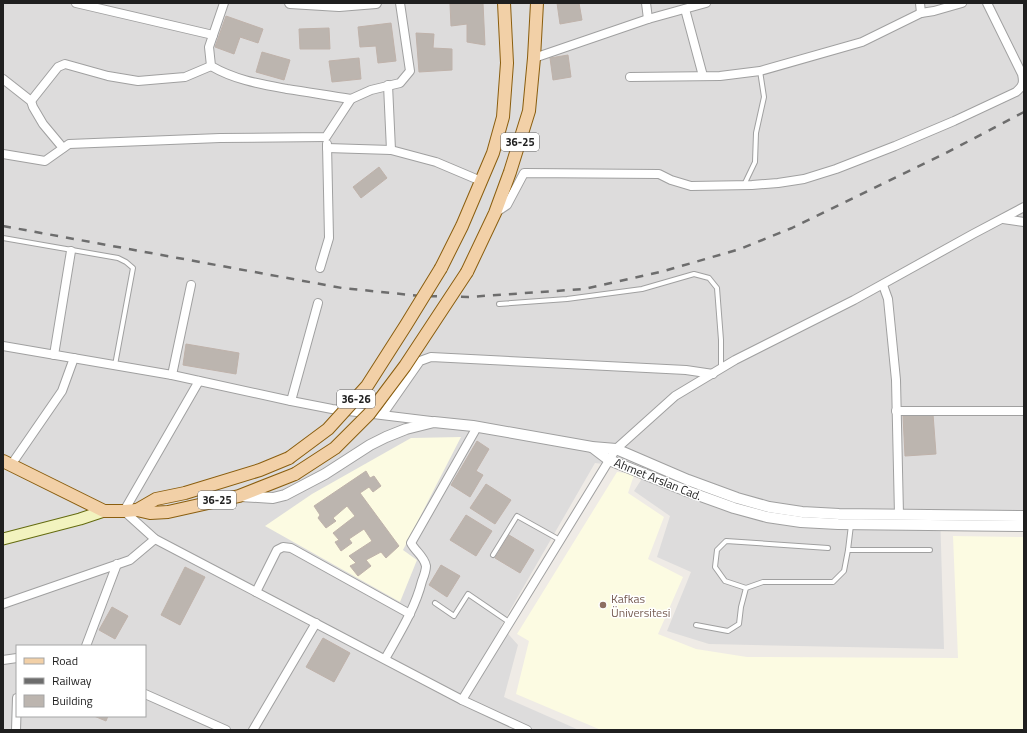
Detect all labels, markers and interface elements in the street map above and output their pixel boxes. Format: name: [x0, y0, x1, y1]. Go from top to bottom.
road number: 36-25: [501, 133, 539, 151]
road number: 36-26: [337, 390, 375, 408]
street label: Ahmet Arslan Cad.: [611, 453, 705, 505]
road number: 36-25: [198, 491, 236, 509]
place label: Kafkas Üniversitesi: [611, 589, 670, 622]
marker: Kafkas Üniversitesi: [598, 600, 608, 610]
legend: [16, 645, 146, 717]
text: Road: [52, 651, 78, 670]
text: Railway: [52, 671, 92, 690]
text: Building: [52, 691, 93, 710]

